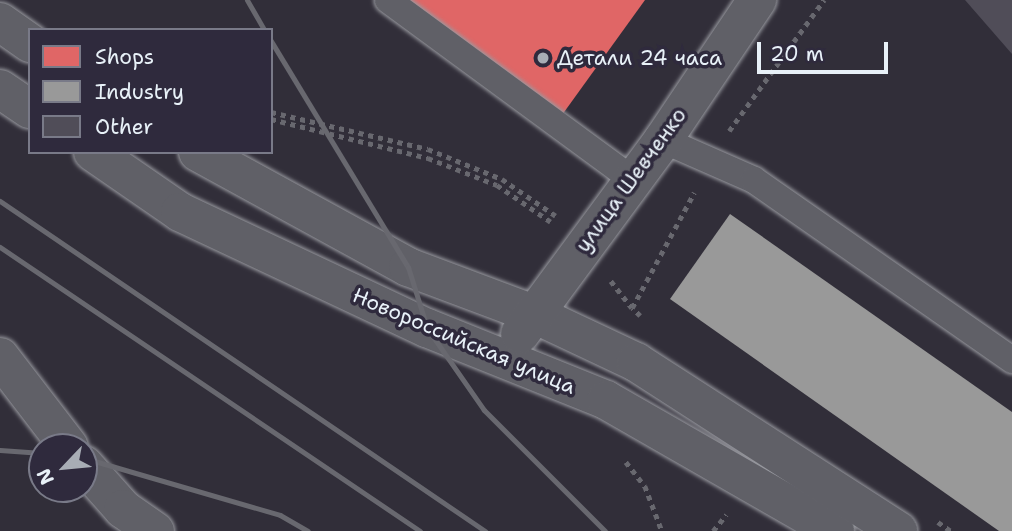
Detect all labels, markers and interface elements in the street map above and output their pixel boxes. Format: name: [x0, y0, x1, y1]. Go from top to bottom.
legend: [28, 28, 273, 154]
scale bar: [760, 28, 891, 72]
text: 20 m: [770, 40, 824, 68]
text: Shops: [95, 43, 154, 71]
place label: Детали 24 часа: [557, 45, 722, 71]
marker: Детали 24 часа: [535, 50, 551, 66]
text: Industry: [95, 78, 184, 106]
street label: улица Шевченко: [570, 103, 692, 257]
text: Other: [95, 113, 153, 141]
street label: Новороссийская улица: [349, 283, 579, 399]
north arrow: [28, 433, 98, 503]
text: N: [31, 464, 60, 489]

